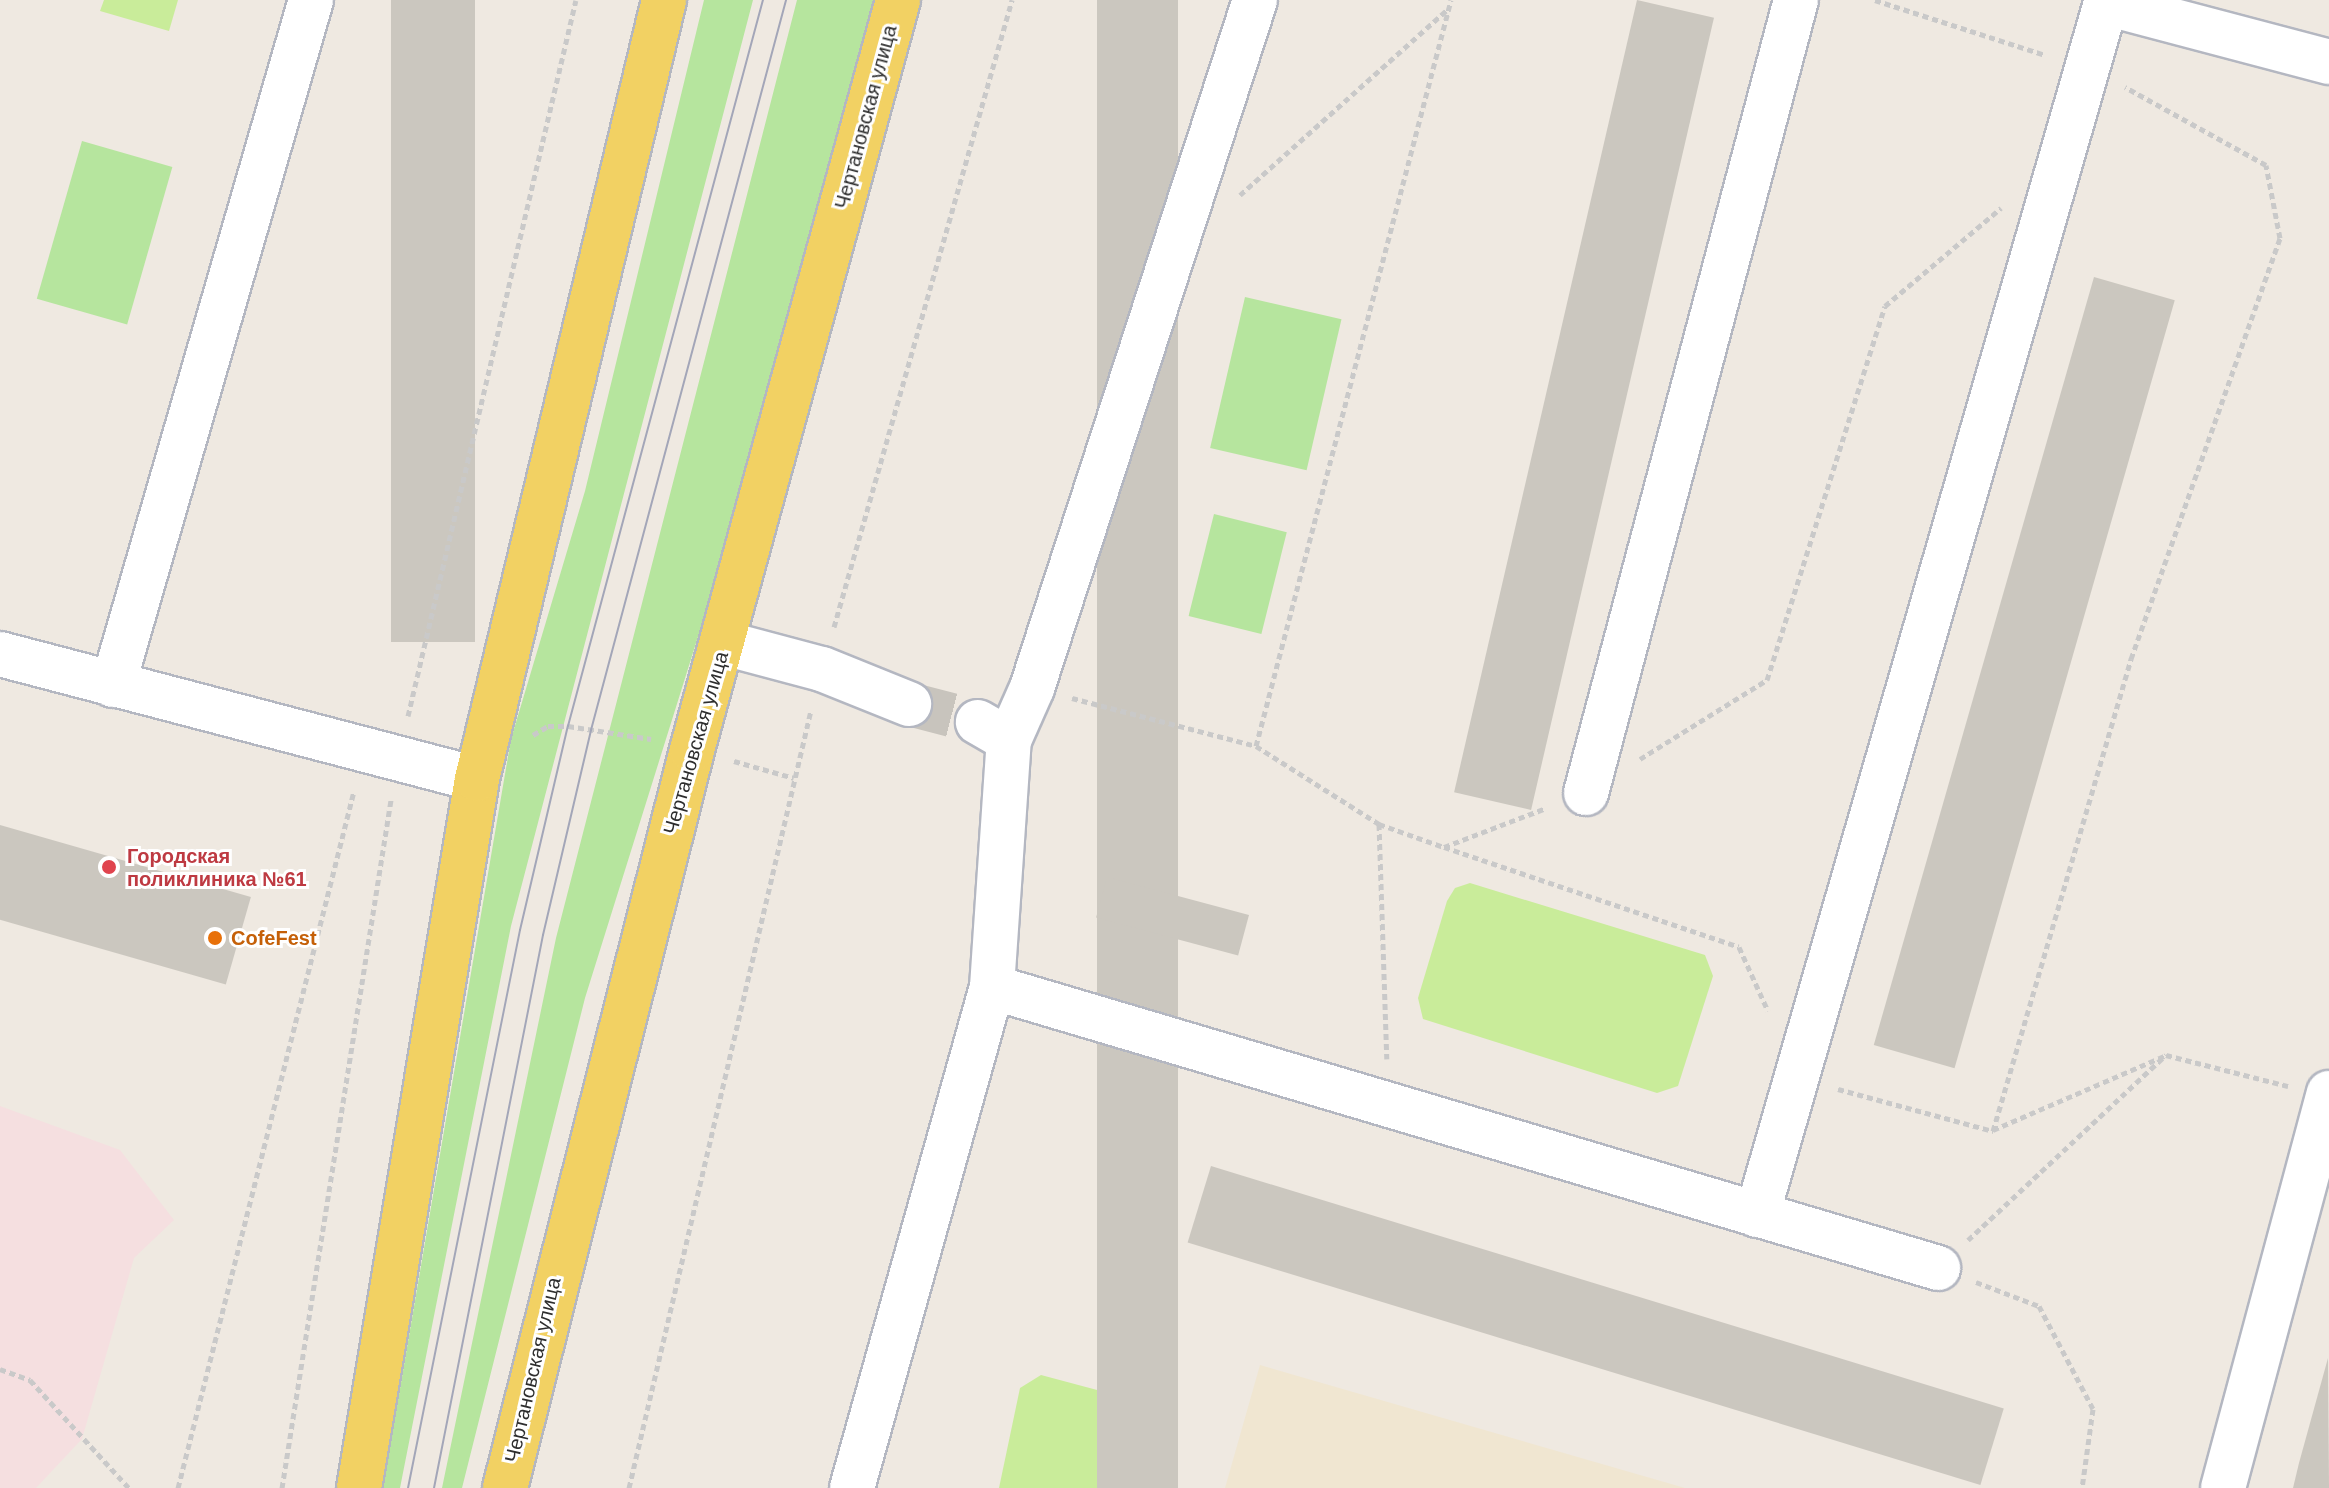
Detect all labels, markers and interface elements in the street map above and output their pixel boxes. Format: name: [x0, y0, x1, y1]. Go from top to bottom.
street label: Чертановская улица: [830, 22, 902, 212]
street label: Чертановская улица: [658, 649, 734, 837]
place label: Городская поликлиника №61: [127, 844, 307, 891]
marker: Городская поликлиника №61: [98, 856, 120, 878]
place label: CofeFest: [231, 926, 317, 950]
marker: CofeFest: [206, 929, 224, 947]
street label: Чертановская улица: [500, 1275, 566, 1465]

